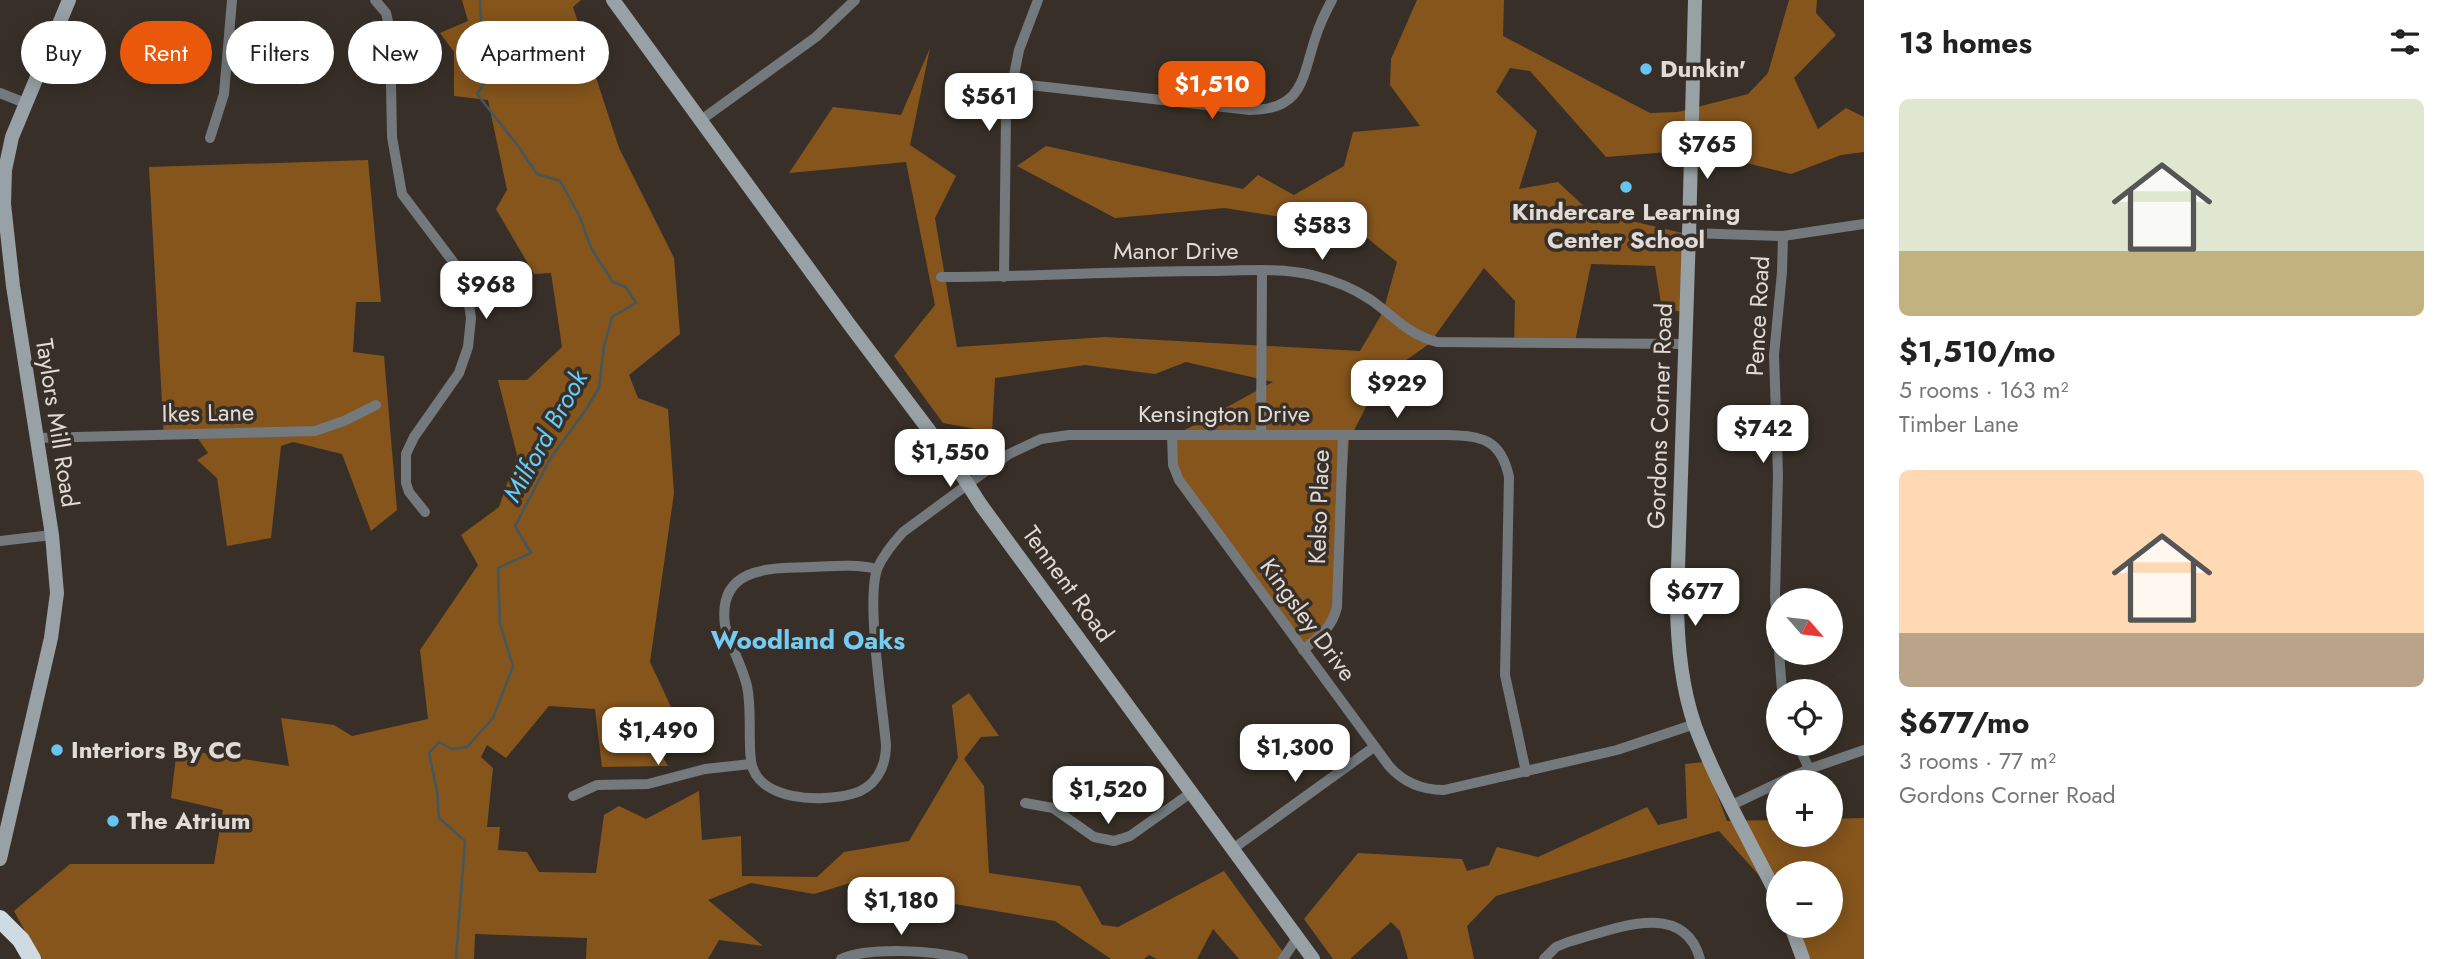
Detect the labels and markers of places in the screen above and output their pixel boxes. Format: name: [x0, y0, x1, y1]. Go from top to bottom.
place label: Dunkin': [1660, 51, 1746, 86]
pin: $1,510: [1155, 61, 1269, 121]
marker: Dunkin': [1638, 61, 1654, 77]
pin: $561: [948, 74, 1030, 133]
pin: $765: [1666, 122, 1748, 181]
marker: Kindercare Learning Center School: [1618, 179, 1634, 195]
place label: Kindercare Learning Center School: [1512, 194, 1740, 257]
pin: $583: [1281, 202, 1363, 262]
pin: $968: [445, 262, 527, 321]
pin: $929: [1356, 360, 1438, 420]
pin: $742: [1722, 406, 1804, 465]
pin: $1,550: [893, 430, 1007, 489]
pin: $677: [1654, 568, 1736, 628]
pin: $1,490: [601, 708, 715, 767]
pin: $1,300: [1238, 724, 1352, 784]
place label: Interiors By CC: [71, 732, 242, 767]
marker: Interiors By CC: [49, 742, 65, 758]
pin: $1,520: [1051, 766, 1165, 826]
place label: The Atrium: [127, 803, 250, 838]
marker: The Atrium: [105, 813, 121, 829]
pin: $1,180: [844, 878, 958, 937]

